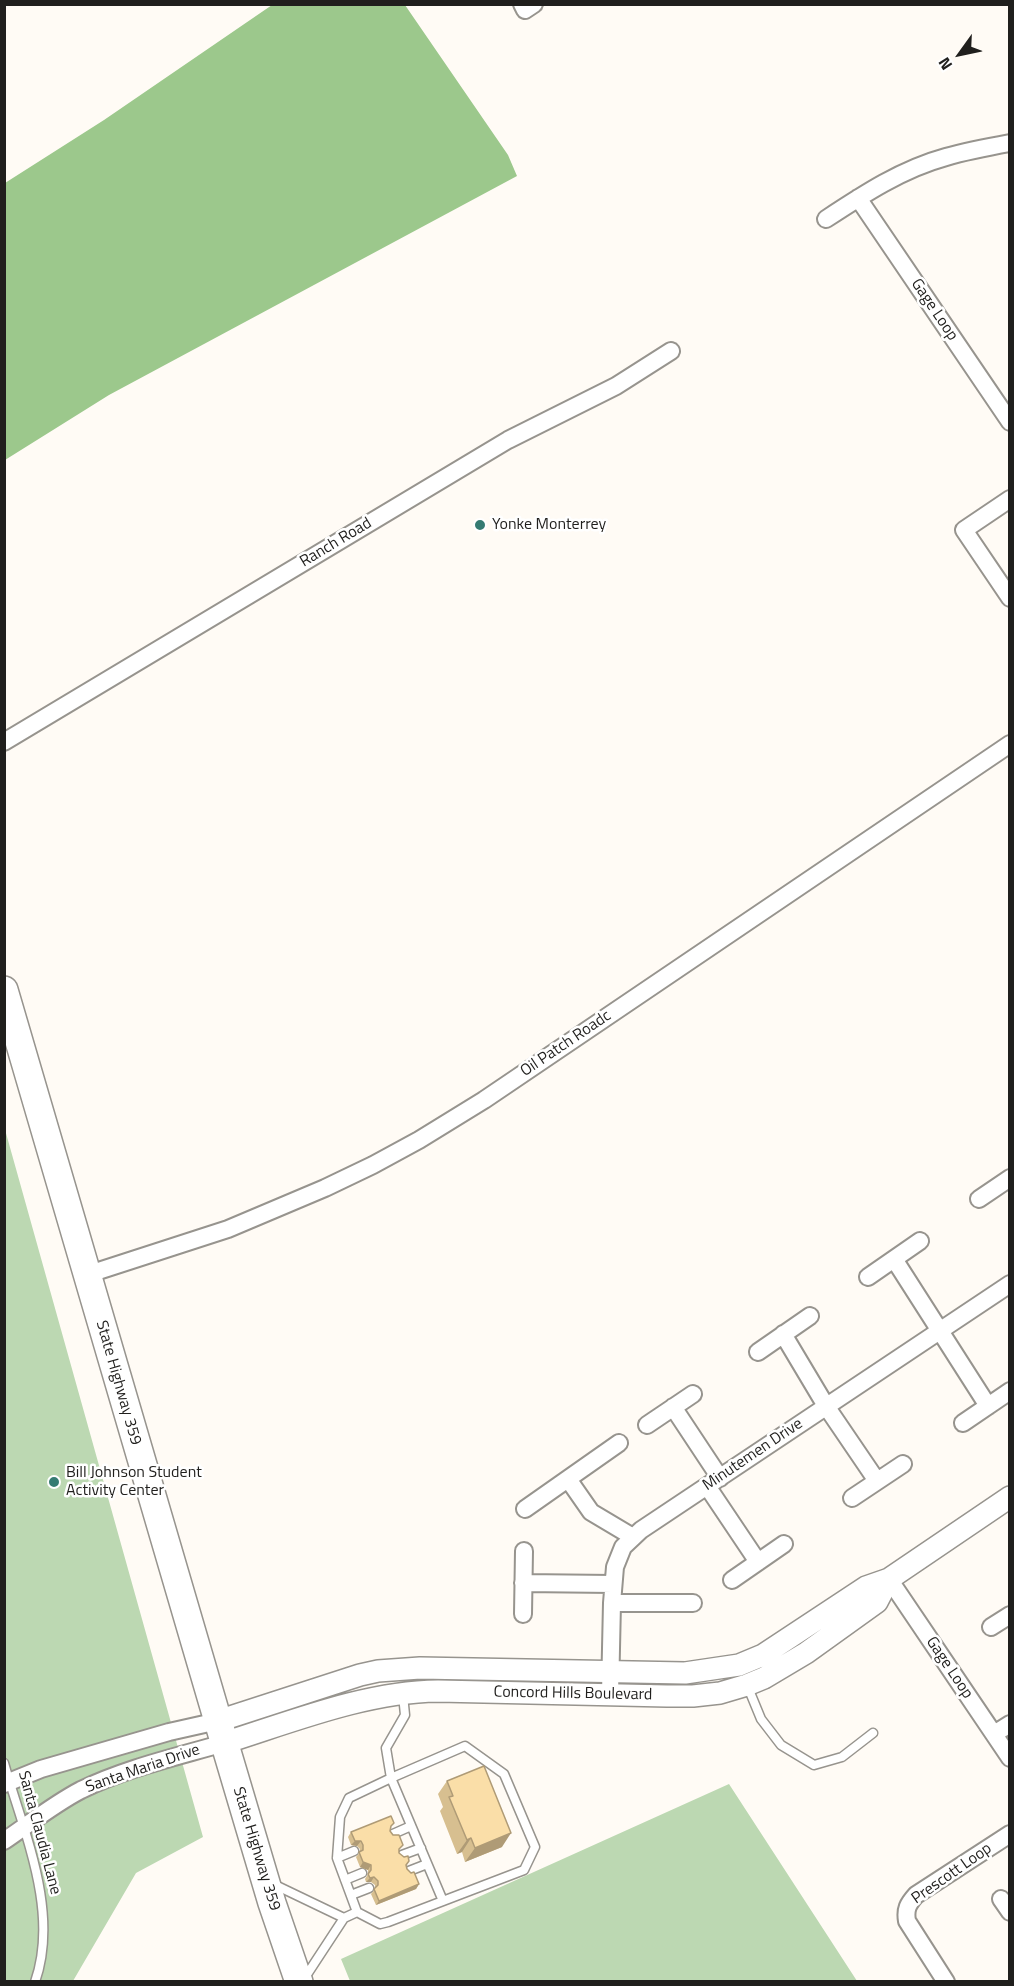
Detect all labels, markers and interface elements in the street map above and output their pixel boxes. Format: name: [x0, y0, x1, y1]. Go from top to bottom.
north arrow: [930, 24, 990, 84]
text: N: [932, 53, 958, 75]
street label: Gage Loop: [906, 275, 962, 345]
street label: Ranch Road: [297, 514, 375, 572]
place label: Yonke Monterrey: [492, 515, 606, 535]
marker: Yonke Monterrey: [473, 518, 487, 532]
street label: Oil Patch Roadc: [517, 1007, 615, 1081]
street label: State Highway 359: [91, 1319, 145, 1447]
street label: Minutemen Drive: [699, 1415, 807, 1495]
place label: Bill Johnson Student Activity Center: [66, 1463, 202, 1501]
marker: Bill Johnson Student Activity Center: [47, 1475, 61, 1489]
street label: Gage Loop: [921, 1633, 977, 1703]
street label: Concord Hills Boulevard: [493, 1683, 653, 1705]
street label: Santa Maria Drive: [83, 1740, 203, 1798]
street label: Santa Claudia Lane: [13, 1769, 65, 1897]
street label: State Highway 359: [228, 1785, 284, 1913]
street label: Prescott Loop: [908, 1839, 996, 1909]

